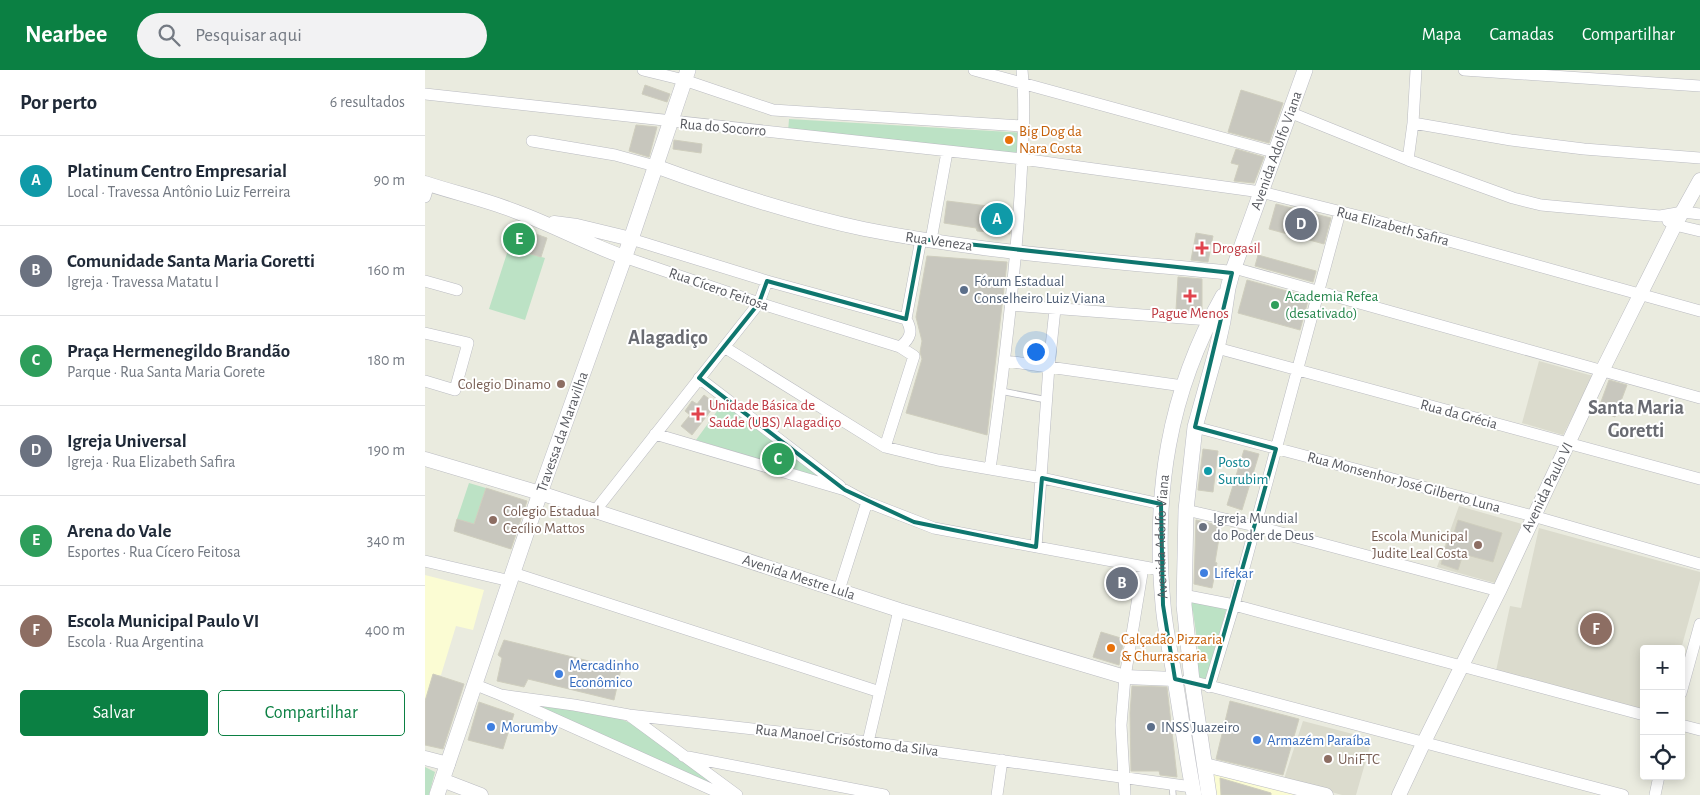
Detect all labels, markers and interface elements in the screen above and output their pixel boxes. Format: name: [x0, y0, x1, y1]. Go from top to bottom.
search box: [137, 13, 487, 58]
icon: search: [155, 21, 183, 49]
text: Nearbee: [25, 23, 107, 47]
text: Pesquisar aqui: [195, 26, 302, 45]
text: Mapa: [1422, 26, 1461, 44]
text: Camadas: [1489, 26, 1554, 44]
text: Compartilhar: [1582, 26, 1675, 44]
street label: Avenida Adolfo Viana: [1248, 89, 1305, 212]
text: Por perto: [20, 92, 97, 113]
text: 6 resultados: [330, 94, 405, 110]
street label: Rua do Socorro: [679, 116, 767, 139]
place label: Big Dog da Nara Costa: [1019, 124, 1082, 156]
marker: Big Dog da Nara Costa: [1003, 134, 1015, 146]
text: Platinum Centro Empresarial: [67, 162, 287, 181]
text: A: [31, 172, 41, 188]
text: 90 m: [374, 172, 405, 188]
text: Local · Travessa Antônio Luiz Ferreira: [67, 184, 291, 200]
pin: A: [981, 200, 1013, 238]
street label: Rua Elizabeth Safira: [1335, 204, 1451, 249]
pin: D: [1285, 205, 1317, 243]
pin: E: [503, 220, 535, 258]
street label: Rua Veneza: [904, 229, 973, 254]
place label: Drogasil: [1212, 241, 1261, 256]
marker: Drogasil: [1196, 242, 1208, 254]
text: Comunidade Santa Maria Goretti: [67, 252, 315, 271]
text: B: [31, 262, 41, 278]
text: 160 m: [368, 262, 405, 278]
street label: Rua Cícero Feitosa: [667, 265, 771, 314]
text: Igreja · Travessa Matatu I: [67, 274, 219, 290]
place label: Fórum Estadual Conselheiro Luiz Viana: [974, 274, 1105, 306]
marker: Fórum Estadual Conselheiro Luiz Viana: [958, 284, 970, 296]
place label: Academia Refea (desativado): [1285, 289, 1379, 321]
marker: Pague Menos: [1184, 290, 1196, 302]
marker: Academia Refea (desativado): [1269, 299, 1281, 311]
place label: Pague Menos: [1151, 306, 1229, 321]
district label: Alagadiço: [628, 328, 708, 348]
your location: [1023, 339, 1049, 365]
text: Praça Hermenegildo Brandão: [67, 342, 290, 361]
text: C: [32, 352, 40, 368]
text: 180 m: [368, 352, 405, 368]
text: Parque · Rua Santa Maria Gorete: [67, 364, 265, 380]
street label: Travessa da Maravilha: [534, 370, 591, 494]
place label: Colegio Dinamo: [458, 377, 551, 392]
marker: Colegio Dinamo: [555, 378, 567, 390]
street label: Rua da Grécia: [1419, 397, 1499, 432]
place label: Unidade Básica de Saúde (UBS) Alagadiço: [709, 398, 841, 430]
district label: Santa Maria Goretti: [1588, 398, 1684, 441]
marker: Unidade Básica de Saúde (UBS) Alagadiço: [691, 407, 705, 421]
text: Igreja Universal: [67, 432, 187, 451]
pin: C: [762, 440, 794, 478]
street label: Avenida Paulo VI: [1519, 440, 1576, 535]
text: D: [31, 442, 41, 458]
text: 190 m: [368, 442, 405, 458]
street label: Rua Monsenhor José Gilberto Luna: [1306, 449, 1502, 516]
text: Igreja · Rua Elizabeth Safira: [67, 454, 235, 470]
place label: Posto Surubim: [1218, 455, 1268, 487]
marker: Posto Surubim: [1202, 465, 1214, 477]
street label: Avenida Adolfo Viana: [1153, 473, 1172, 600]
place label: Colegio Estadual Cecílio Mattos: [503, 504, 600, 536]
place label: Igreja Mundial do Poder de Deus: [1213, 511, 1314, 543]
marker: Colegio Estadual Cecílio Mattos: [487, 514, 499, 526]
marker: Igreja Mundial do Poder de Deus: [1197, 521, 1209, 533]
text: Arena do Vale: [67, 522, 171, 541]
place label: Escola Municipal Judite Leal Costa: [1371, 529, 1468, 561]
text: E: [32, 532, 40, 548]
text: 340 m: [367, 532, 405, 548]
marker: Escola Municipal Judite Leal Costa: [1472, 539, 1484, 551]
text: Esportes · Rua Cícero Feitosa: [67, 544, 241, 560]
street label: Avenida Mestre Lula: [741, 552, 857, 603]
pin: B: [1106, 564, 1138, 602]
place label: Lifekar: [1214, 566, 1253, 581]
marker: Lifekar: [1198, 567, 1210, 579]
pin: F: [1580, 610, 1612, 648]
text: Escola Municipal Paulo VI: [67, 612, 259, 631]
text: F: [32, 622, 40, 638]
text: 400 m: [365, 622, 405, 638]
place label: Calçadão Pizzaria & Churrascaria: [1121, 632, 1223, 664]
text: Escola · Rua Argentina: [67, 634, 204, 650]
marker: Calçadão Pizzaria & Churrascaria: [1105, 642, 1117, 654]
map controls: [1640, 645, 1685, 780]
button: +: [1640, 645, 1685, 690]
place label: Mercadinho Econômico: [569, 658, 639, 690]
marker: Mercadinho Econômico: [553, 668, 565, 680]
button: Salvar: [20, 690, 208, 736]
button: Compartilhar: [218, 690, 405, 736]
button: −: [1640, 690, 1685, 735]
place label: Morumby: [501, 720, 559, 735]
place label: INSS Juazeiro: [1161, 720, 1240, 735]
marker: Morumby: [485, 721, 497, 733]
marker: INSS Juazeiro: [1145, 721, 1157, 733]
street label: Rua Manoel Crisóstomo da Silva: [754, 722, 939, 759]
place label: Armazém Paraíba: [1267, 733, 1371, 748]
marker: Armazém Paraíba: [1251, 734, 1263, 746]
button: locate: [1640, 735, 1685, 780]
place label: UniFTC: [1338, 752, 1380, 767]
marker: UniFTC: [1322, 753, 1334, 765]

